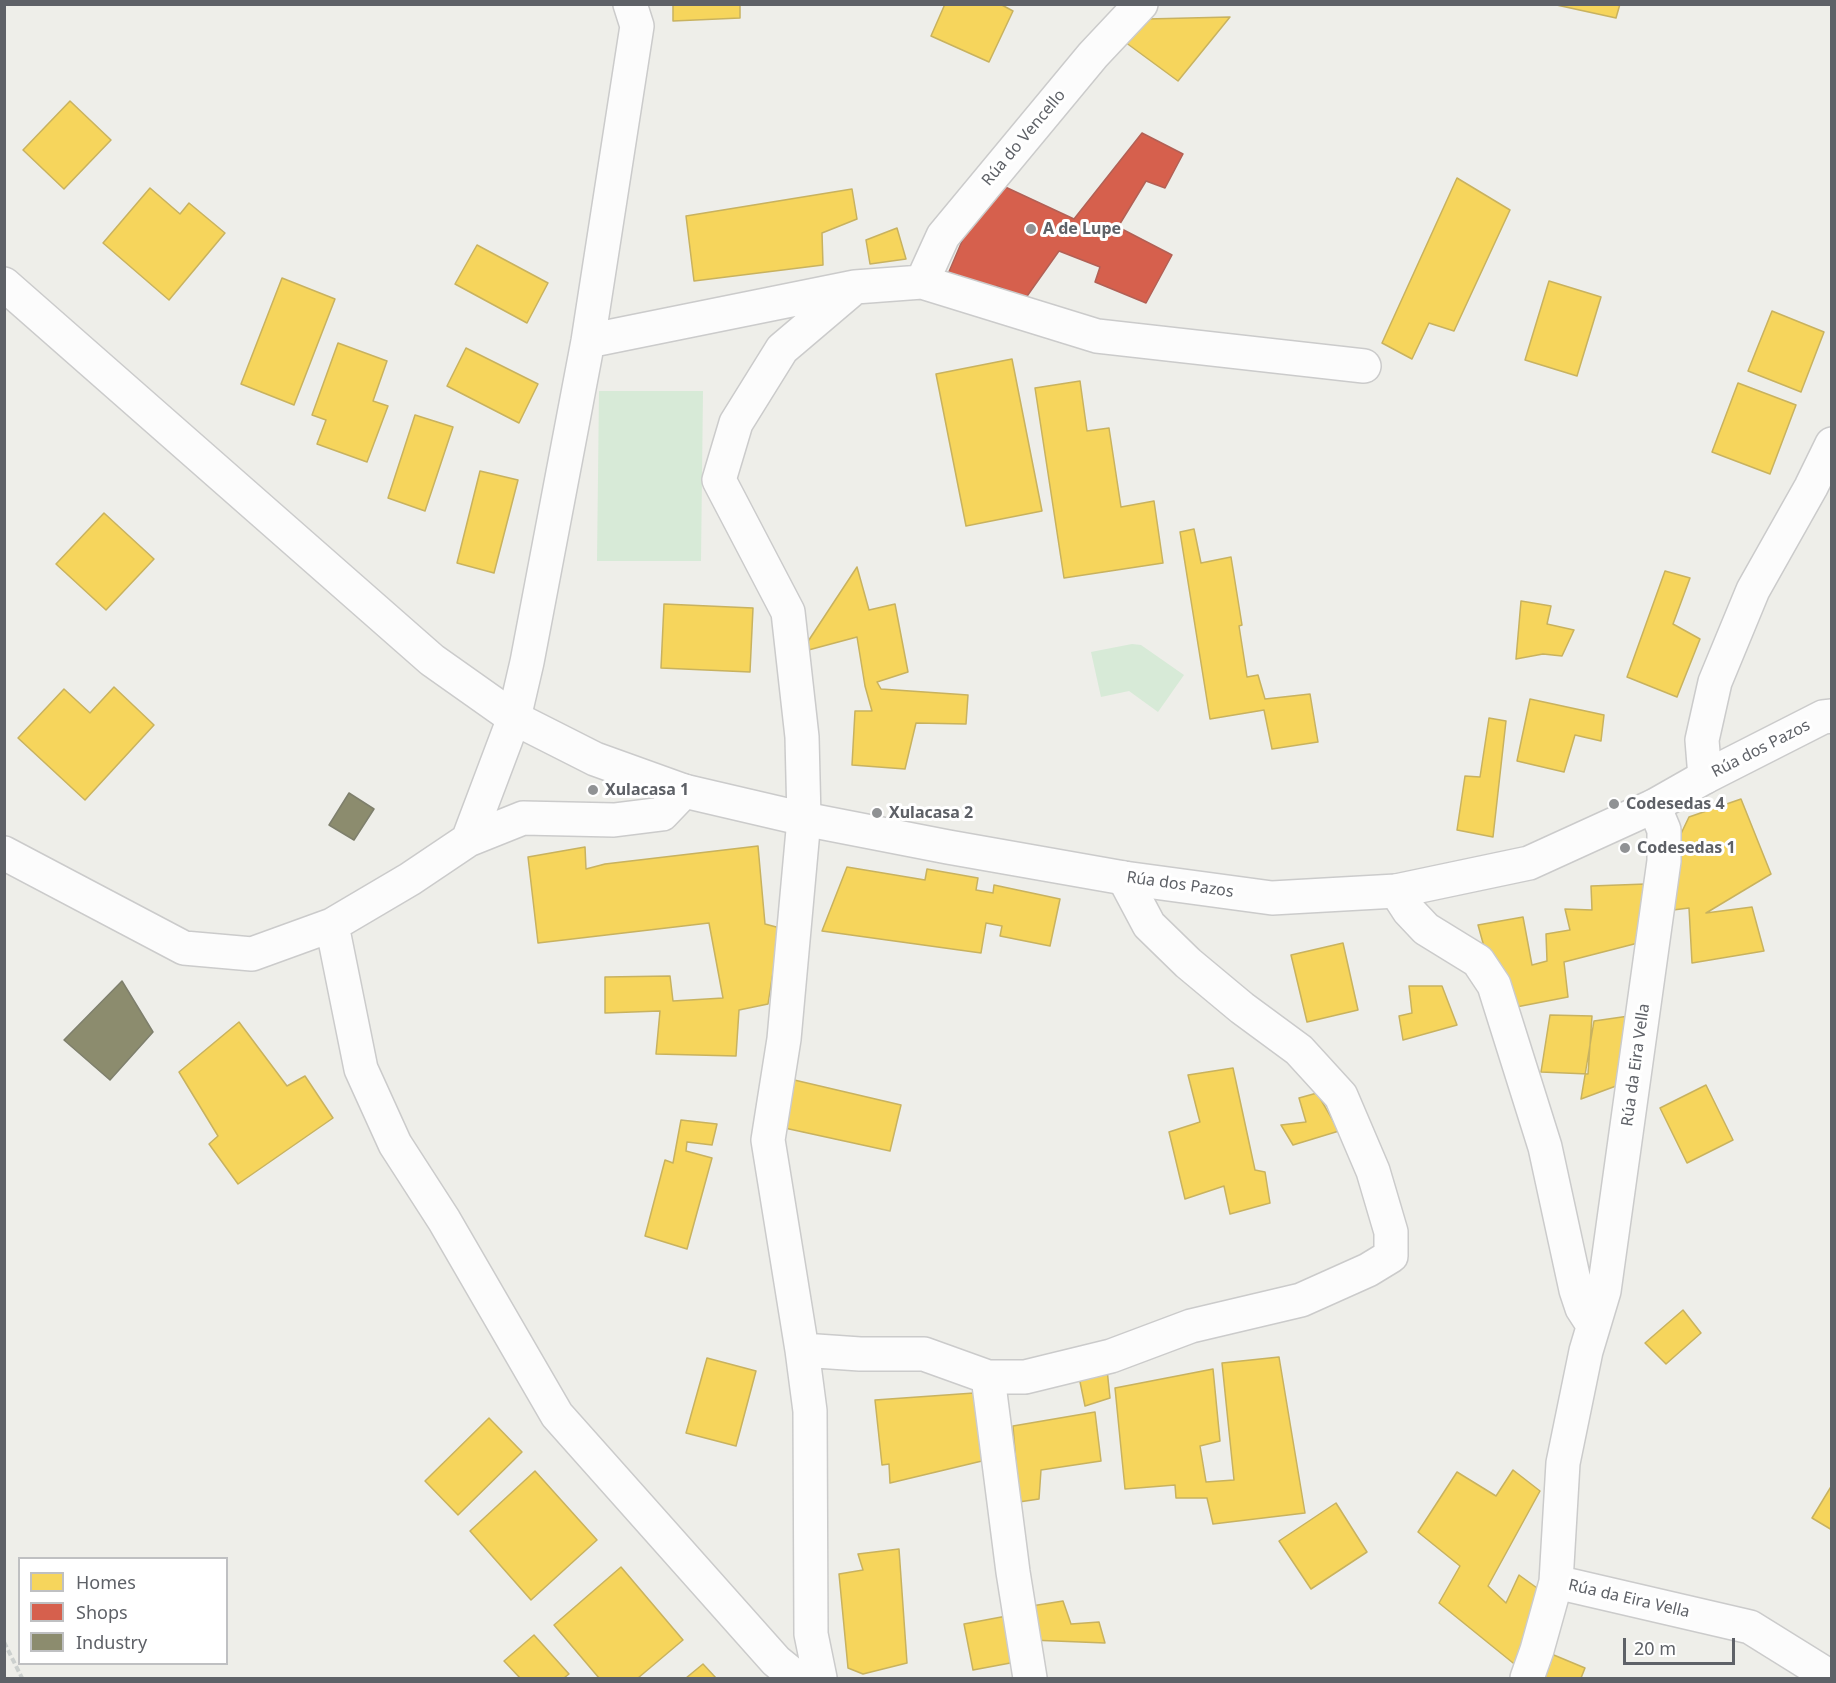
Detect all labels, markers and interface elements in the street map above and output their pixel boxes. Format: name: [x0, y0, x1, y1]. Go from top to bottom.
street label: Rúa do Vencello: [978, 86, 1070, 190]
place label: A de Lupe: [1043, 219, 1121, 239]
marker: A de Lupe: [1024, 222, 1038, 236]
street label: Rúa dos Pazos: [1709, 716, 1813, 782]
place label: Xulacasa 1: [605, 780, 689, 800]
marker: Xulacasa 1: [586, 783, 600, 797]
place label: Codesedas 4: [1626, 794, 1725, 814]
marker: Codesedas 4: [1607, 797, 1621, 811]
place label: Xulacasa 2: [889, 803, 973, 823]
marker: Xulacasa 2: [870, 806, 884, 820]
place label: Codesedas 1: [1637, 838, 1736, 858]
marker: Codesedas 1: [1618, 841, 1632, 855]
street label: Rúa dos Pazos: [1125, 868, 1235, 902]
street label: Rúa da Eira Vella: [1618, 1002, 1654, 1128]
legend: [18, 1557, 228, 1665]
text: Homes: [76, 1570, 136, 1594]
street label: Rúa da Eira Vella: [1566, 1576, 1692, 1622]
text: Shops: [76, 1600, 128, 1624]
scale bar: [1626, 1626, 1738, 1664]
text: Industry: [76, 1630, 147, 1654]
text: 20 m: [1634, 1636, 1676, 1660]

